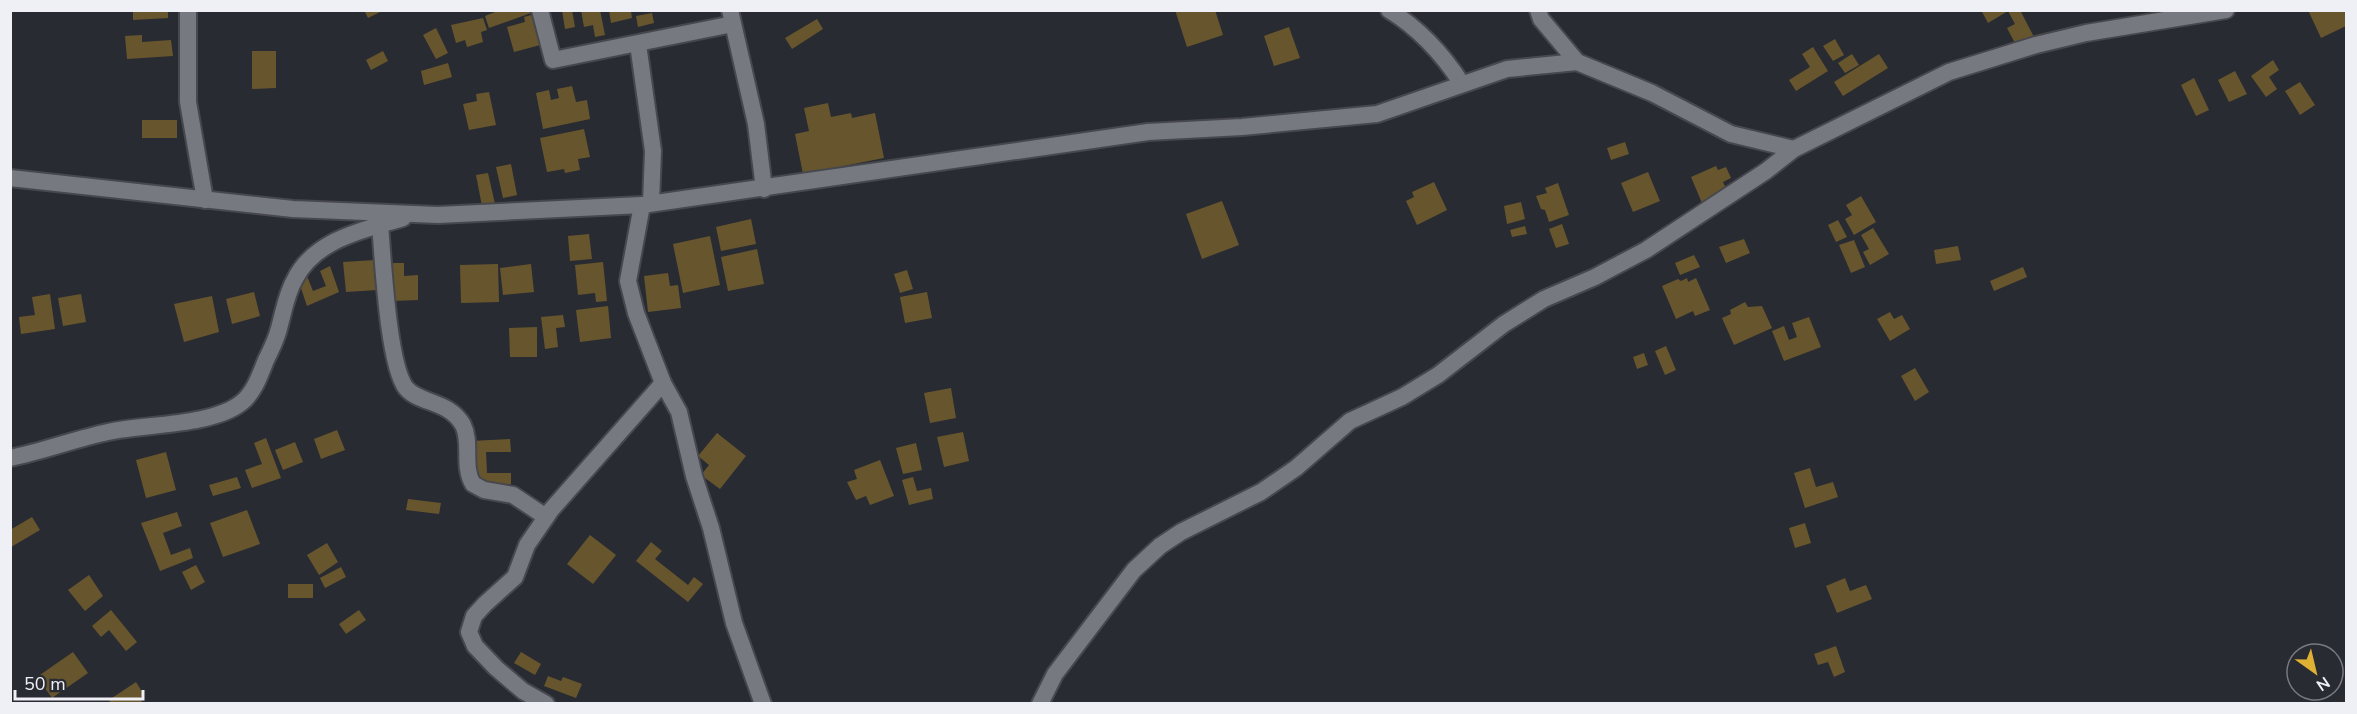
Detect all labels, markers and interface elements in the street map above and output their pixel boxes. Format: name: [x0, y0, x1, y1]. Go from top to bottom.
north arrow: [2285, 642, 2345, 702]
scale bar: [15, 663, 142, 701]
text: N: [2312, 671, 2334, 696]
text: 50 m: [24, 672, 66, 696]

